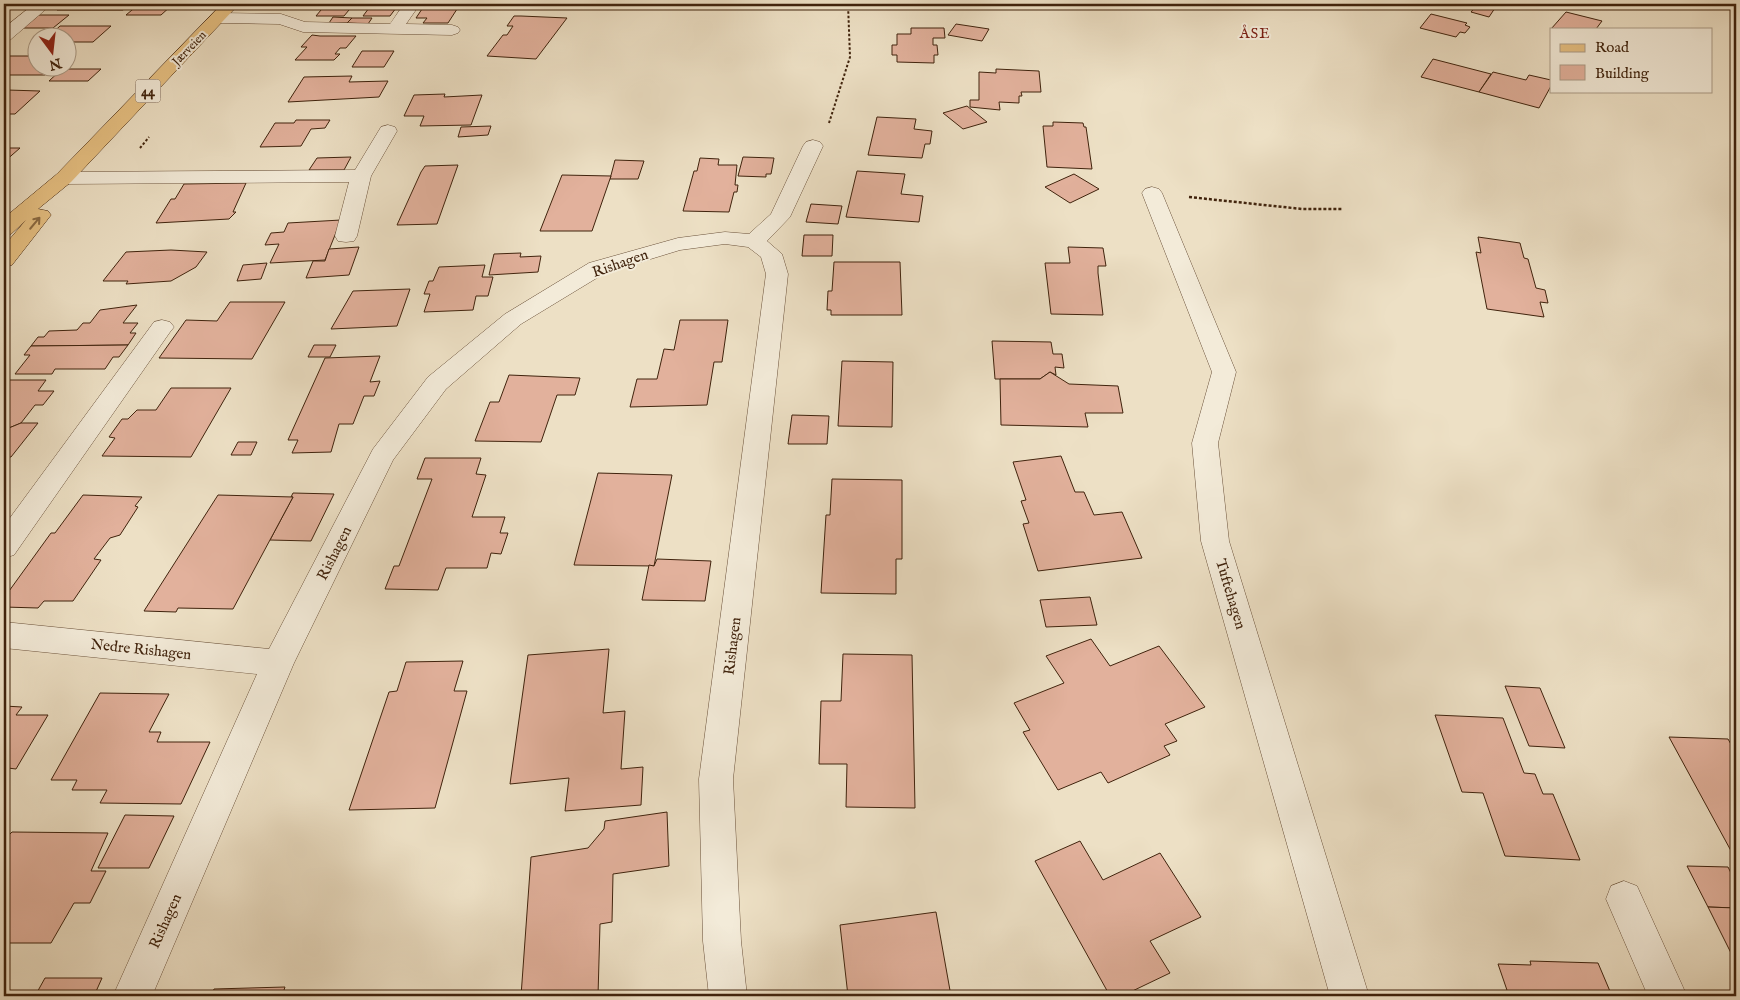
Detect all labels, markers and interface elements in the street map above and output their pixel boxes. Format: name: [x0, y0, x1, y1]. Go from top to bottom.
district label: ÅSE: [1238, 24, 1271, 43]
street label: Jærveien: [168, 27, 211, 71]
north arrow: [28, 28, 78, 78]
legend: [1550, 28, 1712, 92]
text: Road: [1595, 38, 1630, 57]
text: N: [47, 53, 64, 74]
text: Building: [1595, 64, 1650, 83]
road number: 44: [136, 80, 160, 102]
one-way arrow: [29, 217, 40, 230]
street label: Rishagen: [590, 245, 651, 282]
street label: Rishagen: [313, 523, 356, 583]
street label: Tuftehagen: [1211, 557, 1250, 632]
street label: Rishagen: [720, 616, 745, 676]
street label: Nedre Rishagen: [90, 635, 192, 664]
street label: Rishagen: [145, 891, 186, 952]

